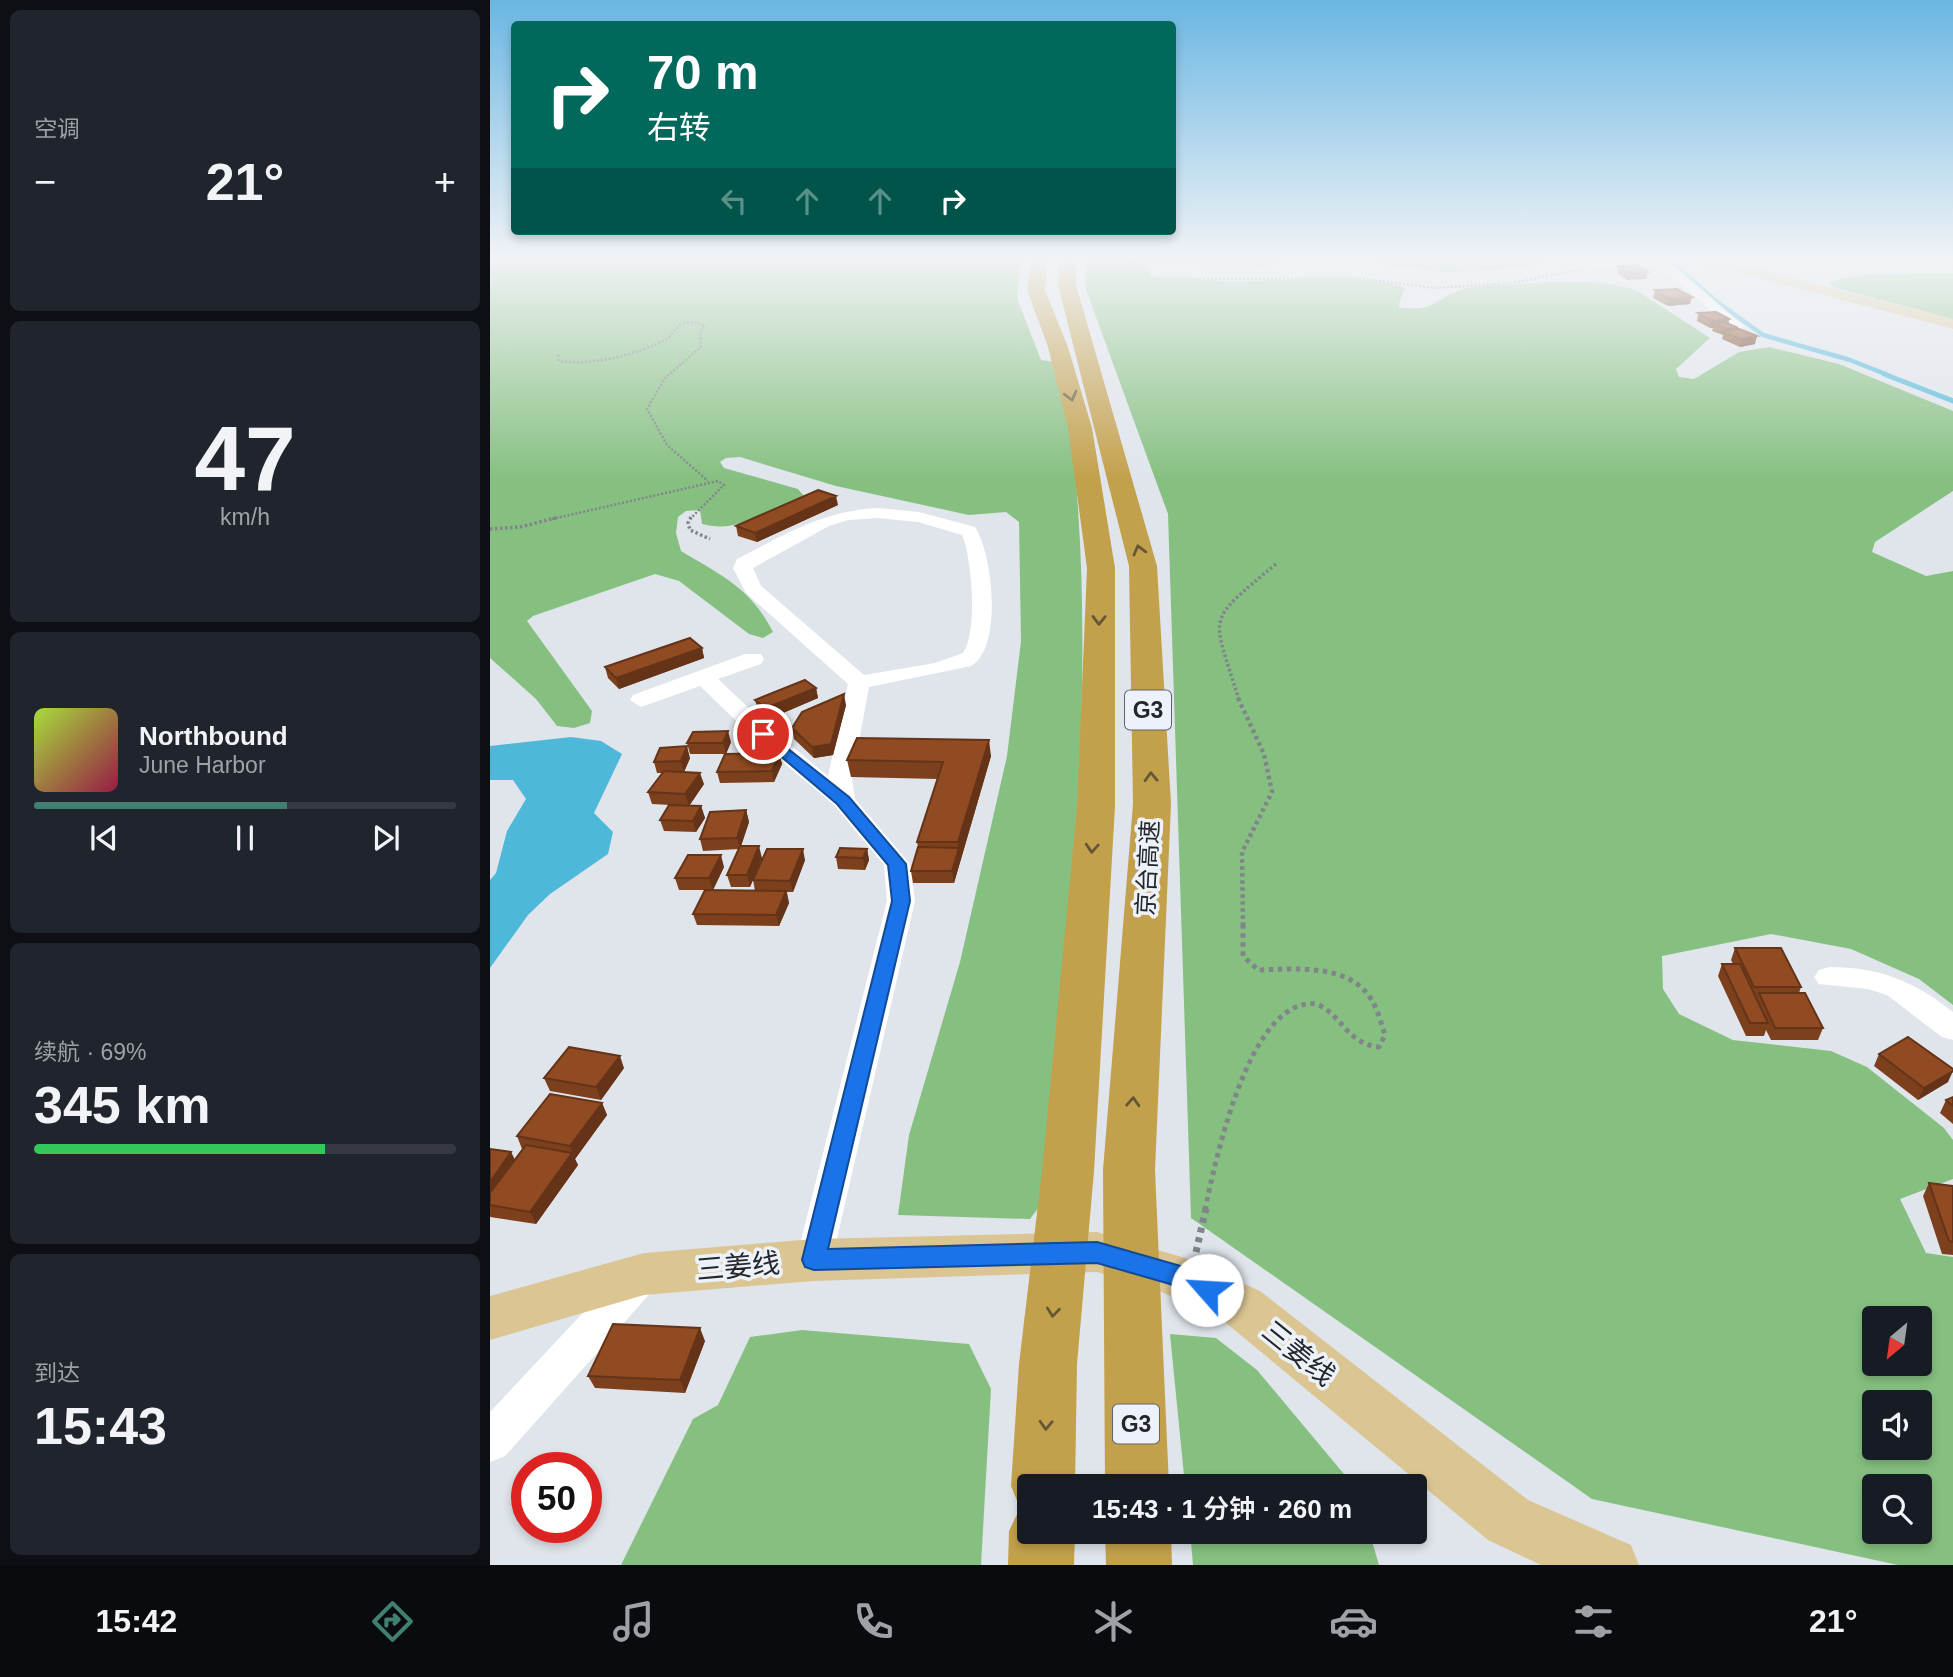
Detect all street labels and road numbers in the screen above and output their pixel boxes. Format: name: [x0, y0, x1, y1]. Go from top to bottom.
road number: G3: [1125, 690, 1171, 730]
street label: 京台高速: [1132, 819, 1163, 917]
street label: 三姜线: [695, 1247, 781, 1286]
street label: 三姜线: [1256, 1315, 1341, 1392]
road number: G3: [1113, 1404, 1159, 1443]

